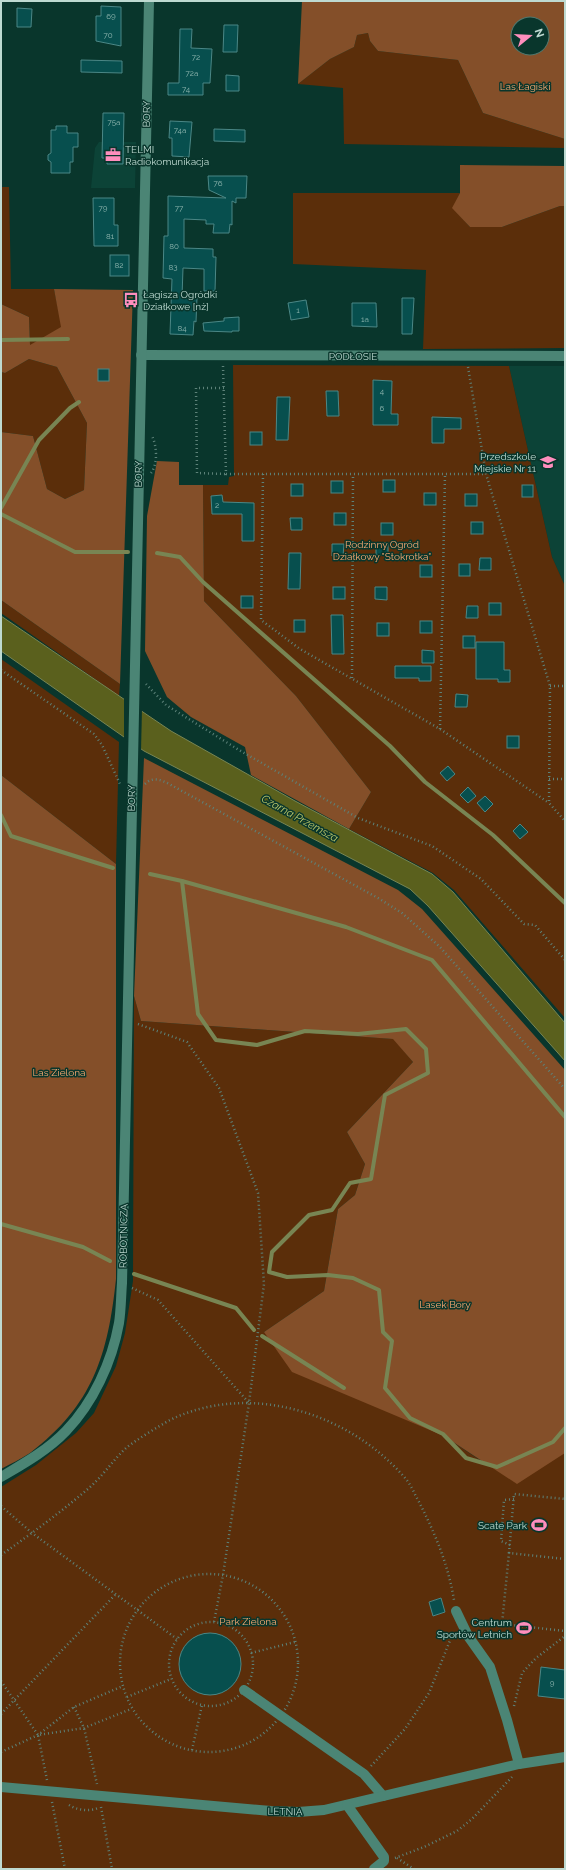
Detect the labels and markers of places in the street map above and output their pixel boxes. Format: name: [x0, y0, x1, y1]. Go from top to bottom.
place label: TELMI Radiokomunikacja: [125, 144, 209, 167]
office icon: TELMI Radiokomunikacja: [104, 146, 122, 164]
place label: Łagisza Ogródki Działkowe [nż]: [143, 289, 217, 312]
bus stop icon: Łagisza Ogródki Działkowe [nż]: [122, 291, 140, 309]
place label: Przedszkole Miejskie Nr 11: [474, 451, 537, 474]
school or university icon: Przedszkole Miejskie Nr 11: [539, 453, 557, 471]
sports icon: Scate Park: [530, 1516, 548, 1534]
place label: Scate Park: [478, 1520, 528, 1531]
place label: Centrum Sportów Letnich: [437, 1617, 512, 1640]
sports icon: Centrum Sportów Letnich: [515, 1619, 533, 1637]

